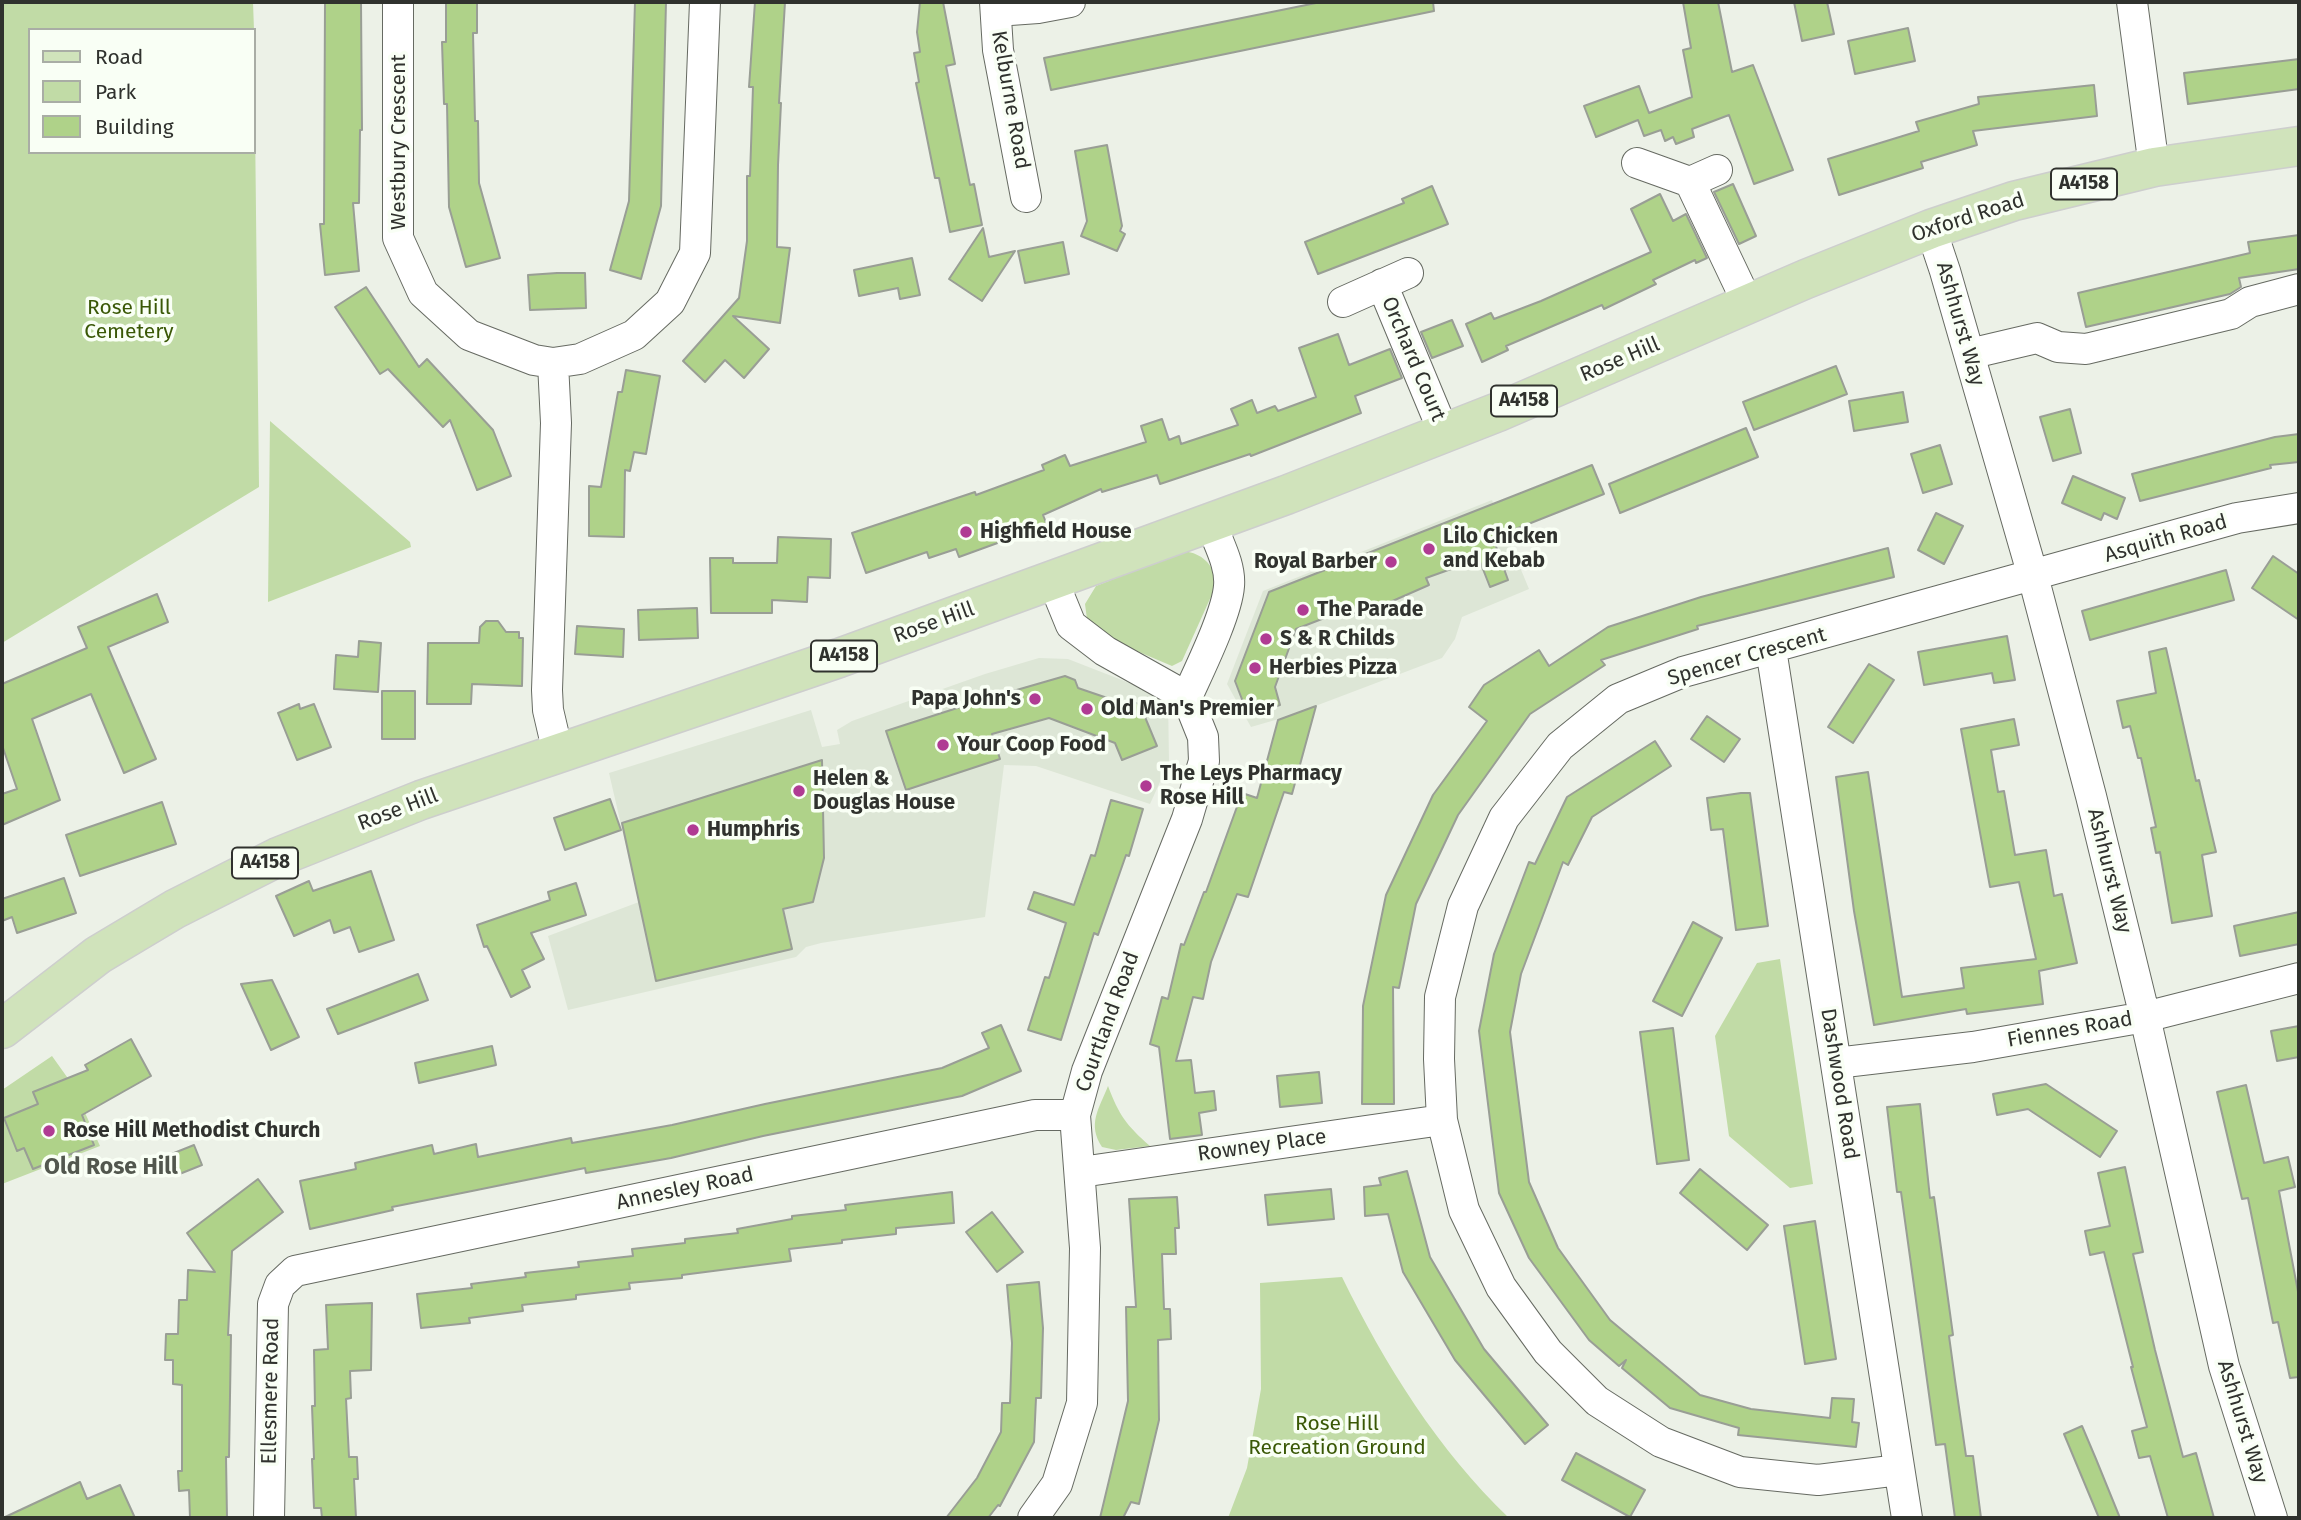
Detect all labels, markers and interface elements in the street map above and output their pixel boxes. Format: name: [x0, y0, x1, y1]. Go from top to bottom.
legend: [28, 28, 256, 154]
street label: Kelburne Road: [985, 29, 1035, 171]
text: Road: [95, 44, 143, 70]
street label: Westbury Crescent: [386, 54, 412, 230]
text: Park: [95, 79, 136, 105]
text: Building: [95, 114, 174, 140]
road number: A4158: [2051, 168, 2117, 200]
street label: Oxford Road: [1908, 188, 2028, 248]
street label: Ashhurst Way: [1930, 259, 1990, 389]
street label: Orchard Court: [1375, 293, 1451, 425]
park label: Rose Hill Cemetery: [84, 295, 174, 345]
street label: Rose Hill: [1576, 332, 1664, 388]
road number: A4158: [1491, 386, 1557, 416]
street label: Asquith Road: [2102, 509, 2230, 569]
place label: Highfield House: [980, 519, 1131, 545]
marker: Highfield House: [958, 524, 974, 540]
place label: Lilo Chicken and Kebab: [1443, 524, 1558, 574]
marker: Lilo Chicken and Kebab: [1421, 541, 1437, 557]
place label: Royal Barber: [1254, 549, 1377, 575]
marker: Royal Barber: [1383, 554, 1399, 570]
street label: Rose Hill: [890, 597, 978, 649]
place label: The Parade: [1317, 597, 1423, 623]
marker: The Parade: [1295, 602, 1311, 618]
street label: Spencer Crescent: [1665, 622, 1829, 692]
place label: S & R Childs: [1280, 626, 1395, 652]
marker: S & R Childs: [1258, 631, 1274, 647]
road number: A4158: [811, 640, 877, 671]
place label: Herbies Pizza: [1269, 655, 1397, 681]
marker: Herbies Pizza: [1247, 660, 1263, 676]
place label: Papa John's: [911, 686, 1021, 712]
marker: Papa John's: [1027, 691, 1043, 707]
place label: Old Man's Premier: [1101, 696, 1274, 722]
marker: Old Man's Premier: [1079, 701, 1095, 717]
place label: Your Coop Food: [957, 732, 1106, 758]
marker: Your Coop Food: [935, 737, 951, 753]
place label: The Leys Pharmacy Rose Hill: [1160, 761, 1342, 811]
place label: Helen & Douglas House: [813, 766, 955, 816]
marker: The Leys Pharmacy Rose Hill: [1138, 778, 1154, 794]
street label: Rose Hill: [354, 783, 442, 837]
marker: Helen & Douglas House: [791, 783, 807, 799]
street label: Ashhurst Way: [2081, 806, 2137, 936]
place label: Humphris: [707, 817, 800, 843]
marker: Humphris: [685, 822, 701, 838]
road number: A4158: [232, 848, 298, 878]
street label: Courtland Road: [1071, 948, 1145, 1096]
street label: Dashwood Road: [1815, 1007, 1863, 1161]
street label: Fiennes Road: [2005, 1007, 2135, 1053]
place label: Rose Hill Methodist Church: [63, 1118, 320, 1144]
marker: Rose Hill Methodist Church: [41, 1123, 57, 1139]
street label: Rowney Place: [1196, 1124, 1328, 1168]
district label: Old Rose Hill: [44, 1154, 178, 1182]
street label: Annesley Road: [614, 1162, 756, 1216]
street label: Ellesmere Road: [257, 1317, 285, 1465]
street label: Ashhurst Way: [2211, 1357, 2273, 1487]
park label: Rose Hill Recreation Ground: [1248, 1411, 1426, 1461]

